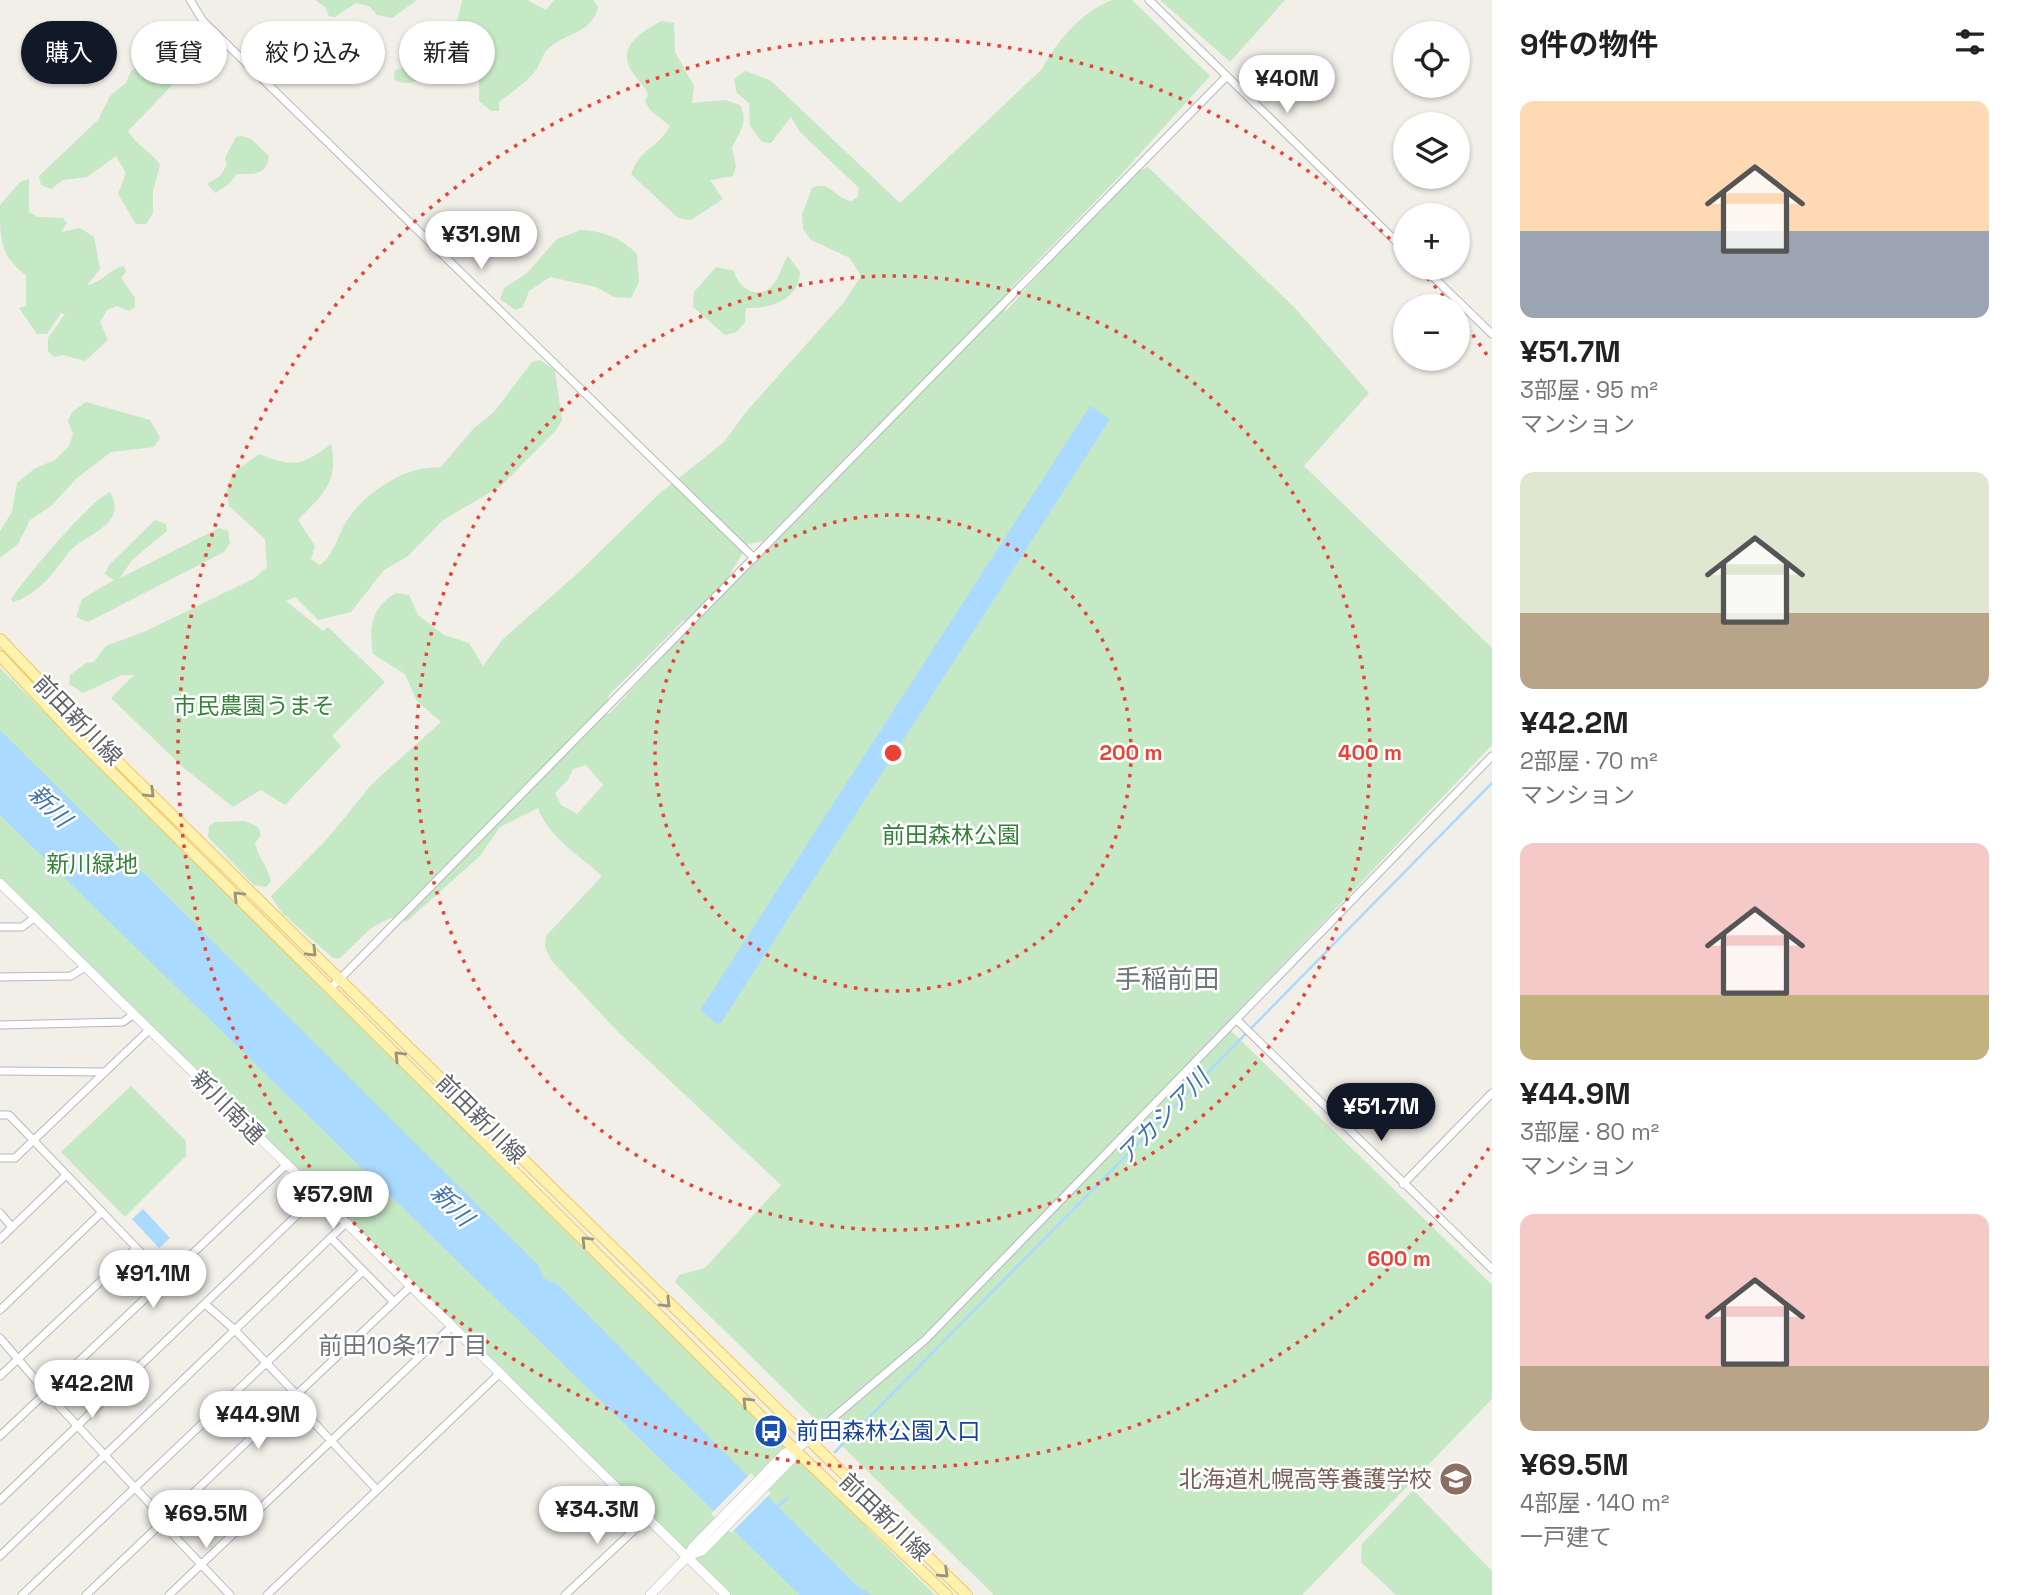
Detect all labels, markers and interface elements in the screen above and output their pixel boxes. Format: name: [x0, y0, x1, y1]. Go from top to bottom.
chip: 購入: [21, 21, 117, 84]
chip: 賃貸: [131, 21, 227, 84]
chip: 絞り込み: [241, 21, 385, 84]
chip: 新着: [399, 21, 495, 84]
map controls: [1393, 21, 1470, 371]
button: locate: [1393, 21, 1470, 98]
icon: filters: [1951, 23, 1989, 61]
text: 9件の物件: [1520, 25, 1659, 64]
pin: ¥40M: [1246, 55, 1328, 115]
text: ¥40M: [1255, 63, 1319, 93]
button: layers: [1393, 112, 1470, 189]
icon: home: [1692, 146, 1818, 272]
button: +: [1393, 203, 1470, 280]
pin: ¥31.9M: [424, 212, 538, 271]
text: ¥31.9M: [441, 219, 521, 249]
button: −: [1393, 294, 1470, 371]
text: ¥51.7M: [1520, 332, 1621, 371]
text: 3部屋 · 95 m²: [1520, 375, 1658, 405]
text: マンション: [1520, 409, 1635, 439]
icon: home: [1692, 517, 1818, 643]
street label: 前田新川線: [27, 668, 129, 772]
park label: 市民農園うまそ: [174, 691, 335, 721]
text: ¥42.2M: [1520, 703, 1629, 742]
text: 200 m: [1100, 739, 1162, 766]
text: 400 m: [1338, 739, 1402, 766]
centre of rings: [881, 741, 905, 765]
text: 2部屋 · 70 m²: [1520, 746, 1658, 776]
water label: 新川: [22, 778, 80, 836]
text: マンション: [1520, 780, 1635, 810]
one-way arrow: [142, 784, 155, 797]
park label: 前田森林公園: [882, 820, 1020, 850]
park label: 新川緑地: [46, 849, 138, 879]
icon: home: [1692, 888, 1818, 1014]
one-way arrow: [233, 891, 246, 904]
one-way arrow: [304, 944, 317, 957]
district label: 手稲前田: [1115, 962, 1219, 996]
one-way arrow: [395, 1052, 408, 1065]
water label: アカシア川: [1110, 1061, 1218, 1171]
street label: 新川南通: [185, 1064, 271, 1150]
street label: 前田新川線: [430, 1068, 532, 1170]
text: ¥44.9M: [1520, 1074, 1631, 1113]
pin: ¥51.7M: [1324, 1084, 1438, 1143]
text: ¥51.7M: [1342, 1091, 1420, 1121]
text: 3部屋 · 80 m²: [1520, 1117, 1659, 1147]
text: マンション: [1520, 1151, 1635, 1181]
pin: ¥57.9M: [276, 1172, 390, 1231]
water label: 新川: [424, 1177, 482, 1235]
text: ¥57.9M: [293, 1179, 373, 1209]
one-way arrow: [581, 1237, 594, 1250]
text: 600 m: [1367, 1245, 1431, 1272]
pin: ¥91.1M: [96, 1250, 210, 1310]
text: ¥91.1M: [115, 1258, 191, 1288]
icon: home: [1692, 1259, 1818, 1385]
one-way arrow: [657, 1295, 670, 1308]
district label: 前田10条17丁目: [319, 1330, 487, 1361]
pin: ¥42.2M: [35, 1360, 149, 1420]
text: ¥42.2M: [50, 1368, 134, 1398]
pin: ¥44.9M: [201, 1392, 315, 1451]
one-way arrow: [743, 1397, 756, 1410]
text: ¥44.9M: [216, 1399, 300, 1429]
bus stop icon: 前田森林公園入口: [752, 1412, 790, 1450]
place label: 前田森林公園入口: [796, 1416, 980, 1446]
text: ¥69.5M: [1520, 1445, 1629, 1484]
school or university icon: 北海道札幌高等養護学校: [1437, 1460, 1475, 1498]
place label: 北海道札幌高等養護学校: [1179, 1464, 1432, 1494]
street label: 前田新川線: [833, 1466, 937, 1568]
pin: ¥34.3M: [540, 1486, 654, 1546]
text: 4部屋 · 140 m²: [1520, 1488, 1669, 1518]
pin: ¥69.5M: [149, 1490, 263, 1550]
text: ¥34.3M: [555, 1494, 639, 1524]
text: ¥69.5M: [164, 1498, 248, 1528]
text: 一戸建て: [1520, 1522, 1612, 1552]
one-way arrow: [935, 1565, 948, 1578]

